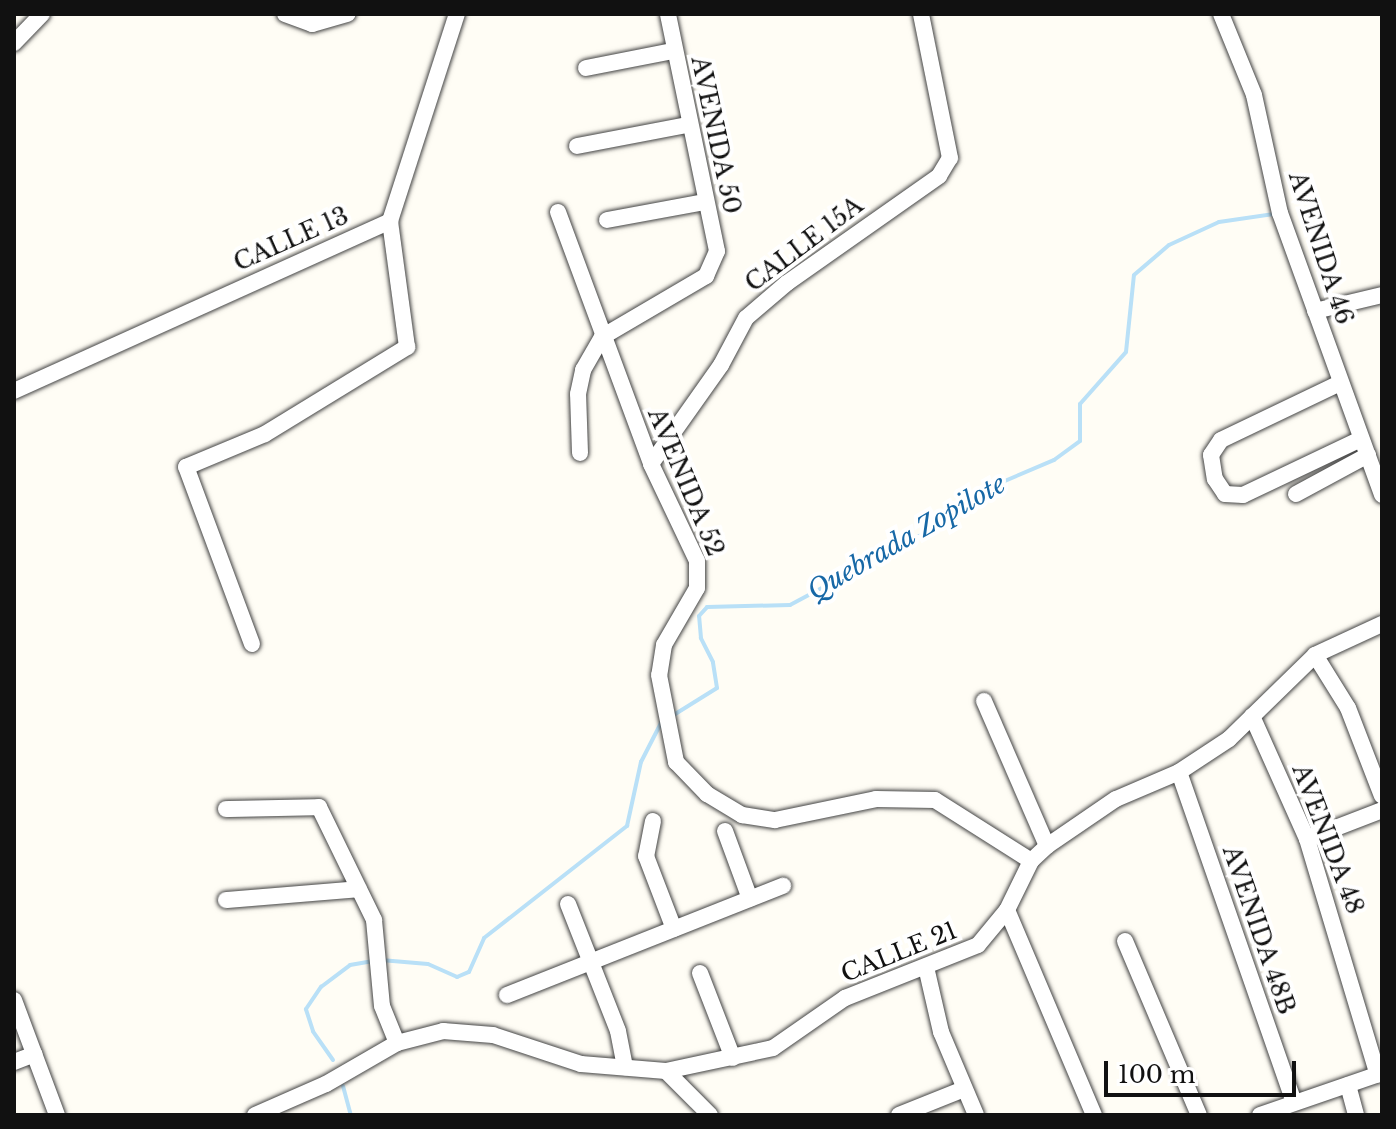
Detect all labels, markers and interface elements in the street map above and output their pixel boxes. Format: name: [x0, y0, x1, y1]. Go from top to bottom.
street label: AVENIDA 50: [685, 53, 747, 217]
street label: AVENIDA 46: [1283, 167, 1359, 329]
street label: CALLE 15A: [739, 190, 869, 298]
street label: CALLE 13: [229, 201, 353, 277]
street label: AVENIDA 52: [642, 403, 730, 561]
water label: Quebrada Zopilote: [802, 468, 1012, 608]
street label: AVENIDA 48: [1286, 760, 1370, 918]
street label: AVENIDA 48B: [1216, 841, 1302, 1019]
street label: CALLE 21: [837, 916, 961, 988]
scale bar: [1108, 1045, 1300, 1095]
text: 100 m: [1118, 1060, 1196, 1089]

